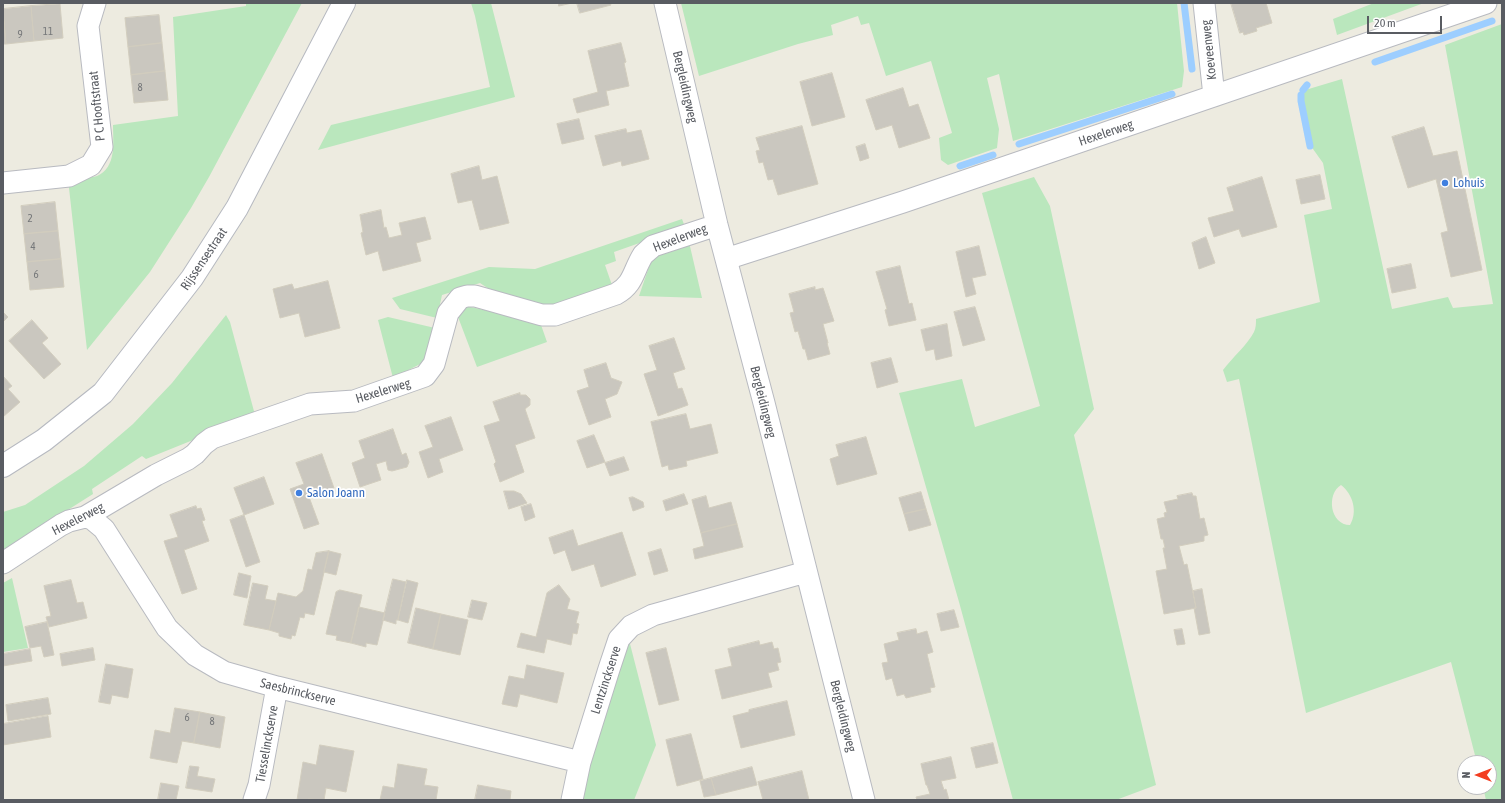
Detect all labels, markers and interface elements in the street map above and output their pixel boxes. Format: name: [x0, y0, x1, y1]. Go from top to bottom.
scale bar: [1369, 8, 1444, 34]
text: 20 m: [1374, 16, 1396, 30]
street label: Koeveenweg: [1198, 19, 1220, 81]
house number: 11: [43, 25, 53, 39]
house number: 9: [17, 28, 23, 42]
street label: Bergleidingweg: [669, 49, 701, 125]
street label: P C Hooftstraat: [86, 70, 108, 142]
house number: 8: [137, 81, 143, 95]
street label: Hexelerweg: [1077, 116, 1135, 150]
place label: Lohuis: [1453, 175, 1484, 191]
marker: Lohuis: [1440, 178, 1450, 188]
house number: 2: [27, 212, 33, 226]
street label: Hexelerweg: [651, 221, 709, 255]
street label: Rijssensestraat: [177, 225, 231, 293]
house number: 4: [30, 240, 36, 254]
house number: 6: [33, 268, 39, 282]
street label: Bergleidingweg: [747, 364, 779, 440]
street label: Hexelerweg: [354, 375, 412, 407]
place label: Salon Joann: [307, 485, 365, 501]
marker: Salon Joann: [294, 488, 304, 498]
street label: Hexelerweg: [49, 499, 107, 539]
street label: Lentzinckserve: [588, 644, 624, 716]
street label: Saesbrinckserve: [259, 675, 337, 709]
street label: Bergleidingweg: [827, 678, 859, 754]
street label: Tiesselinckserve: [253, 704, 281, 784]
house number: 6: [184, 711, 190, 725]
house number: 8: [209, 715, 215, 729]
north arrow: [1457, 755, 1497, 795]
text: N: [1460, 772, 1472, 778]

